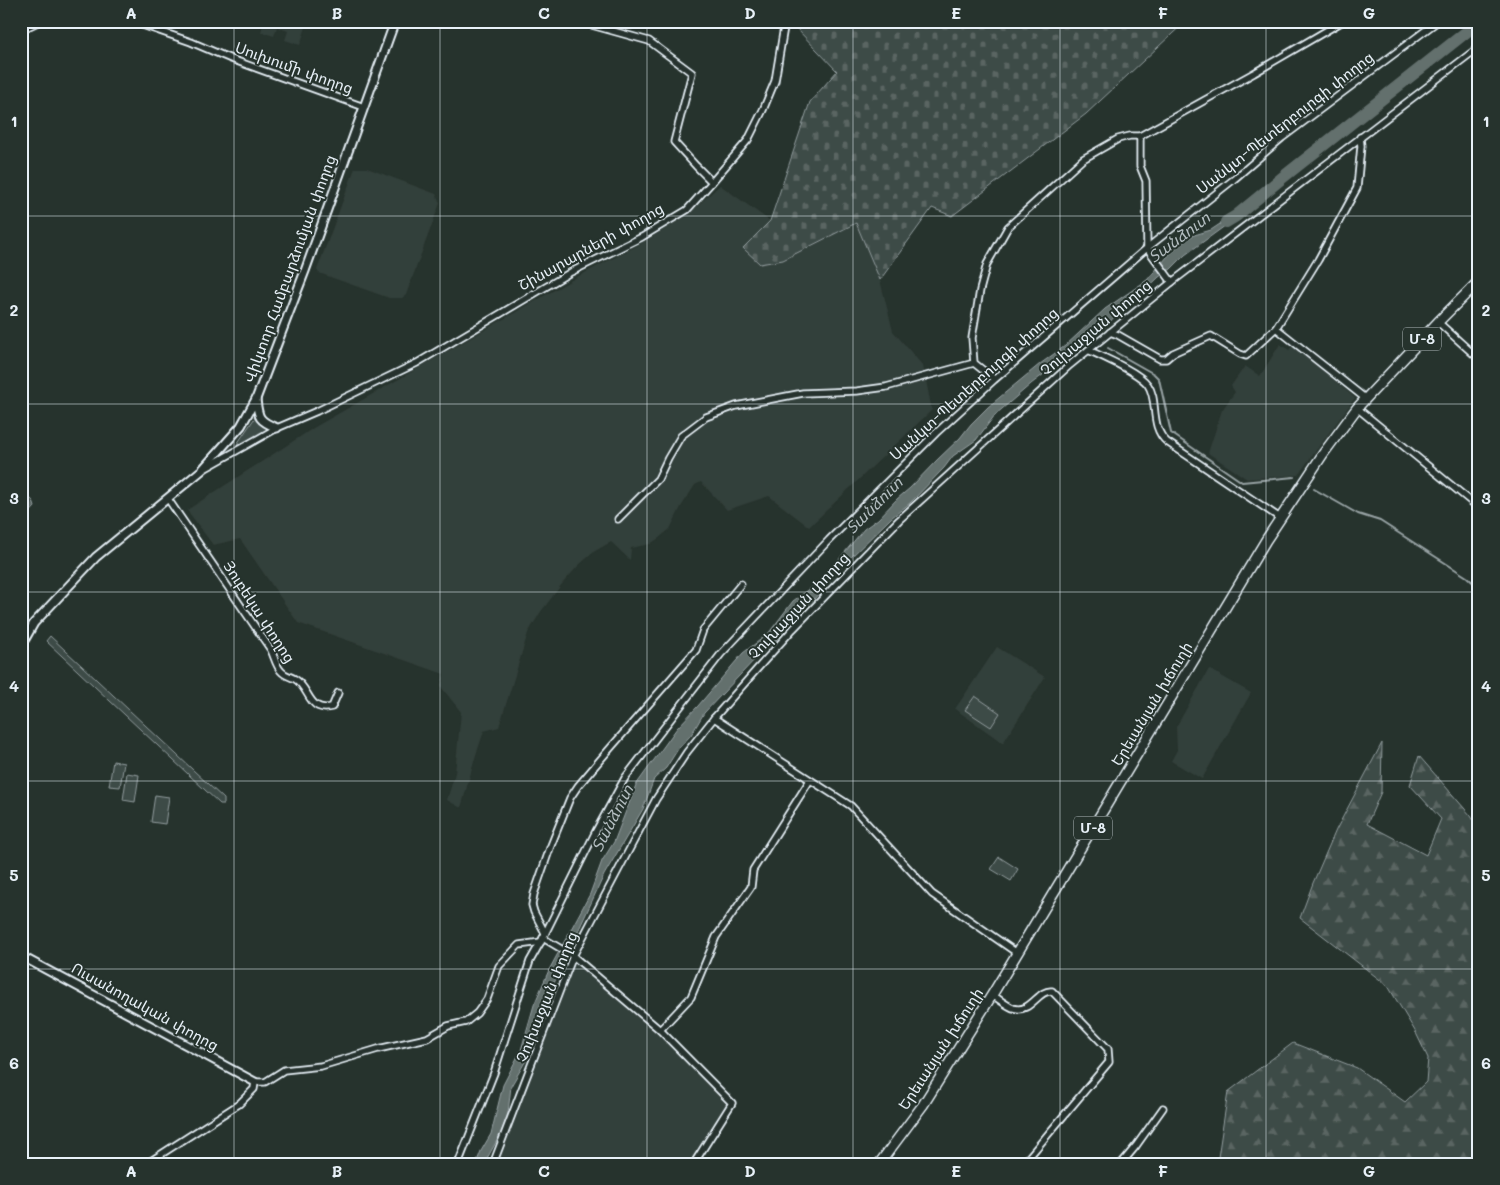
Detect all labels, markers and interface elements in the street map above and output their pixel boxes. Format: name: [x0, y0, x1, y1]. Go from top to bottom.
text: A: [125, 2, 137, 23]
text: B: [332, 2, 342, 23]
text: C: [538, 2, 550, 23]
text: D: [744, 2, 756, 23]
text: E: [951, 2, 961, 23]
text: F: [1158, 2, 1168, 23]
text: G: [1363, 2, 1375, 23]
street label: Սուխումի փողոց: [233, 36, 356, 98]
street label: Սանկտ-Պետերբուրգի փողոց: [1192, 47, 1377, 198]
text: 1: [10, 110, 18, 131]
text: 1: [1482, 110, 1490, 131]
street label: Վիկտոր Համբարձումյան փողոց: [238, 152, 340, 385]
street label: Շինարարների փողոց: [514, 198, 667, 294]
water label: Տանձուտ: [1143, 206, 1215, 267]
street label: Չուխաջյան փողոց: [1036, 275, 1155, 380]
text: 2: [10, 299, 19, 320]
text: 2: [1482, 299, 1491, 320]
street label: Սանկտ-Պետերբուրգի փողոց: [885, 302, 1062, 464]
road number: Մ-8: [1403, 328, 1441, 350]
water label: Տանձուտ: [841, 471, 907, 538]
text: 3: [9, 487, 19, 508]
text: 3: [1481, 487, 1491, 508]
street label: Չուխաջյան փողոց: [743, 547, 853, 663]
street label: Յուբեկա փողոց: [219, 557, 300, 666]
street label: Երեւանյան խճուղի: [1106, 638, 1196, 769]
text: 4: [9, 675, 19, 696]
text: 4: [1481, 675, 1491, 696]
water label: Տանձուտ: [586, 780, 638, 855]
road number: Մ-8: [1074, 816, 1112, 840]
text: 5: [9, 864, 19, 885]
text: 5: [1481, 864, 1491, 885]
street label: Չուխաջյան փողոց: [511, 928, 581, 1065]
street label: Ուսանողական փողոց: [68, 957, 223, 1055]
street label: Երեւանյան խճուղի: [893, 984, 987, 1113]
text: 6: [9, 1052, 19, 1073]
text: 6: [1481, 1052, 1491, 1073]
text: A: [125, 1160, 137, 1181]
text: B: [332, 1160, 342, 1181]
text: C: [538, 1160, 550, 1181]
text: D: [744, 1160, 756, 1181]
text: E: [951, 1160, 961, 1181]
text: F: [1158, 1160, 1168, 1181]
text: G: [1363, 1160, 1375, 1181]

